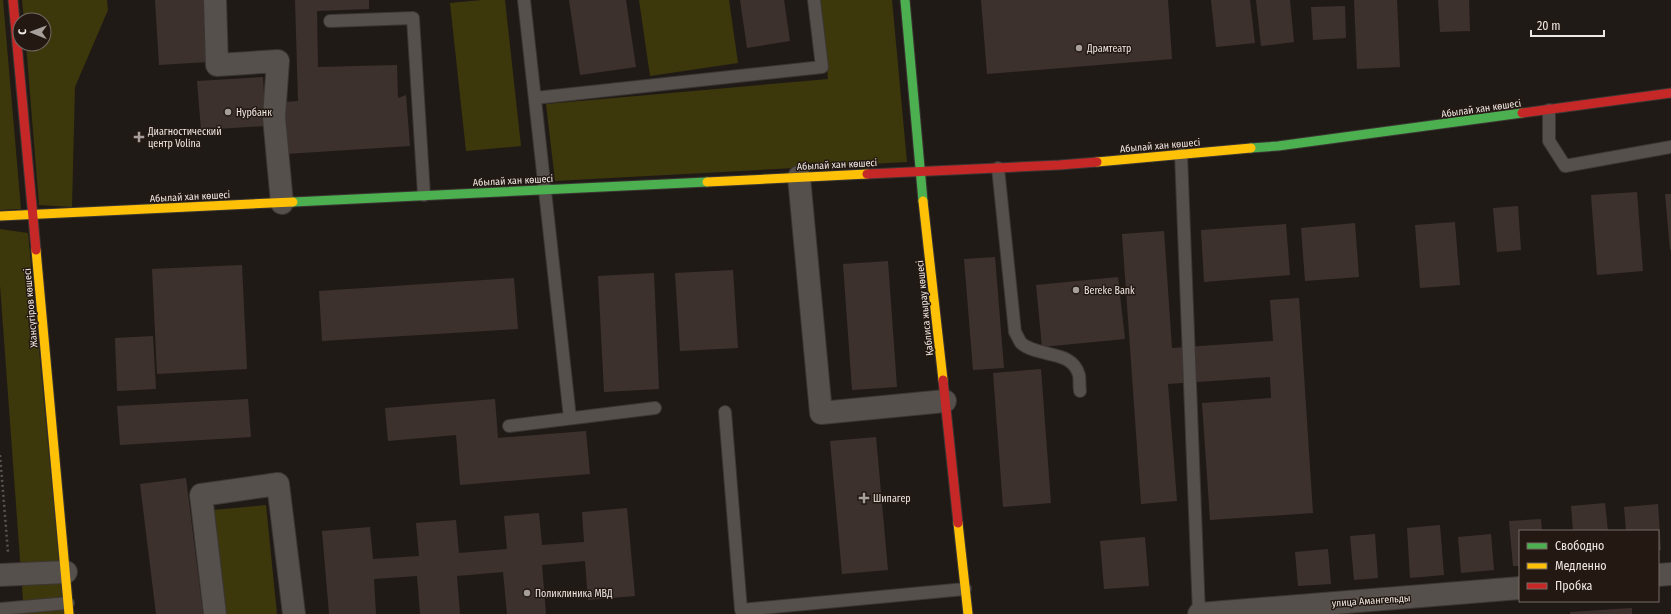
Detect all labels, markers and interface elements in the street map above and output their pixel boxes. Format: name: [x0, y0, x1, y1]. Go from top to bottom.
north arrow: [12, 12, 52, 52]
scale bar: [1531, 12, 1604, 38]
text: 20 m: [1537, 19, 1561, 33]
text: С: [16, 29, 29, 35]
marker: Драмтеатр: [1074, 43, 1084, 53]
place label: Драмтеатр: [1086, 43, 1131, 55]
street label: Абылай хан көшесі: [1440, 96, 1522, 121]
marker: Нурбанк: [223, 107, 233, 117]
place label: Нурбанк: [236, 107, 272, 119]
place label: Диагностический центр Volina: [147, 126, 222, 150]
marker: Диагностический центр Volina: [133, 131, 145, 143]
street label: Абылай хан көшесі: [1119, 136, 1201, 155]
street label: Абылай хан көшесі: [797, 156, 878, 173]
street label: Абылай хан көшесі: [473, 172, 554, 189]
street label: Абылай хан көшесі: [150, 188, 231, 205]
street label: Қаблиса жырау көшесі: [913, 260, 936, 356]
street label: Жансүгіров көшесі: [21, 268, 40, 348]
marker: Bereke Bank: [1071, 285, 1081, 295]
place label: Bereke Bank: [1084, 285, 1135, 297]
marker: Шипагер: [858, 492, 870, 504]
place label: Шипагер: [873, 493, 911, 505]
legend: [1519, 530, 1659, 602]
text: Свободно: [1555, 539, 1604, 553]
text: Медленно: [1555, 559, 1607, 573]
text: Пробка: [1555, 579, 1593, 593]
marker: Поликлиника МВД: [522, 588, 532, 598]
place label: Поликлиника МВД: [535, 588, 613, 600]
street label: улица Амангельды: [1331, 592, 1411, 610]

